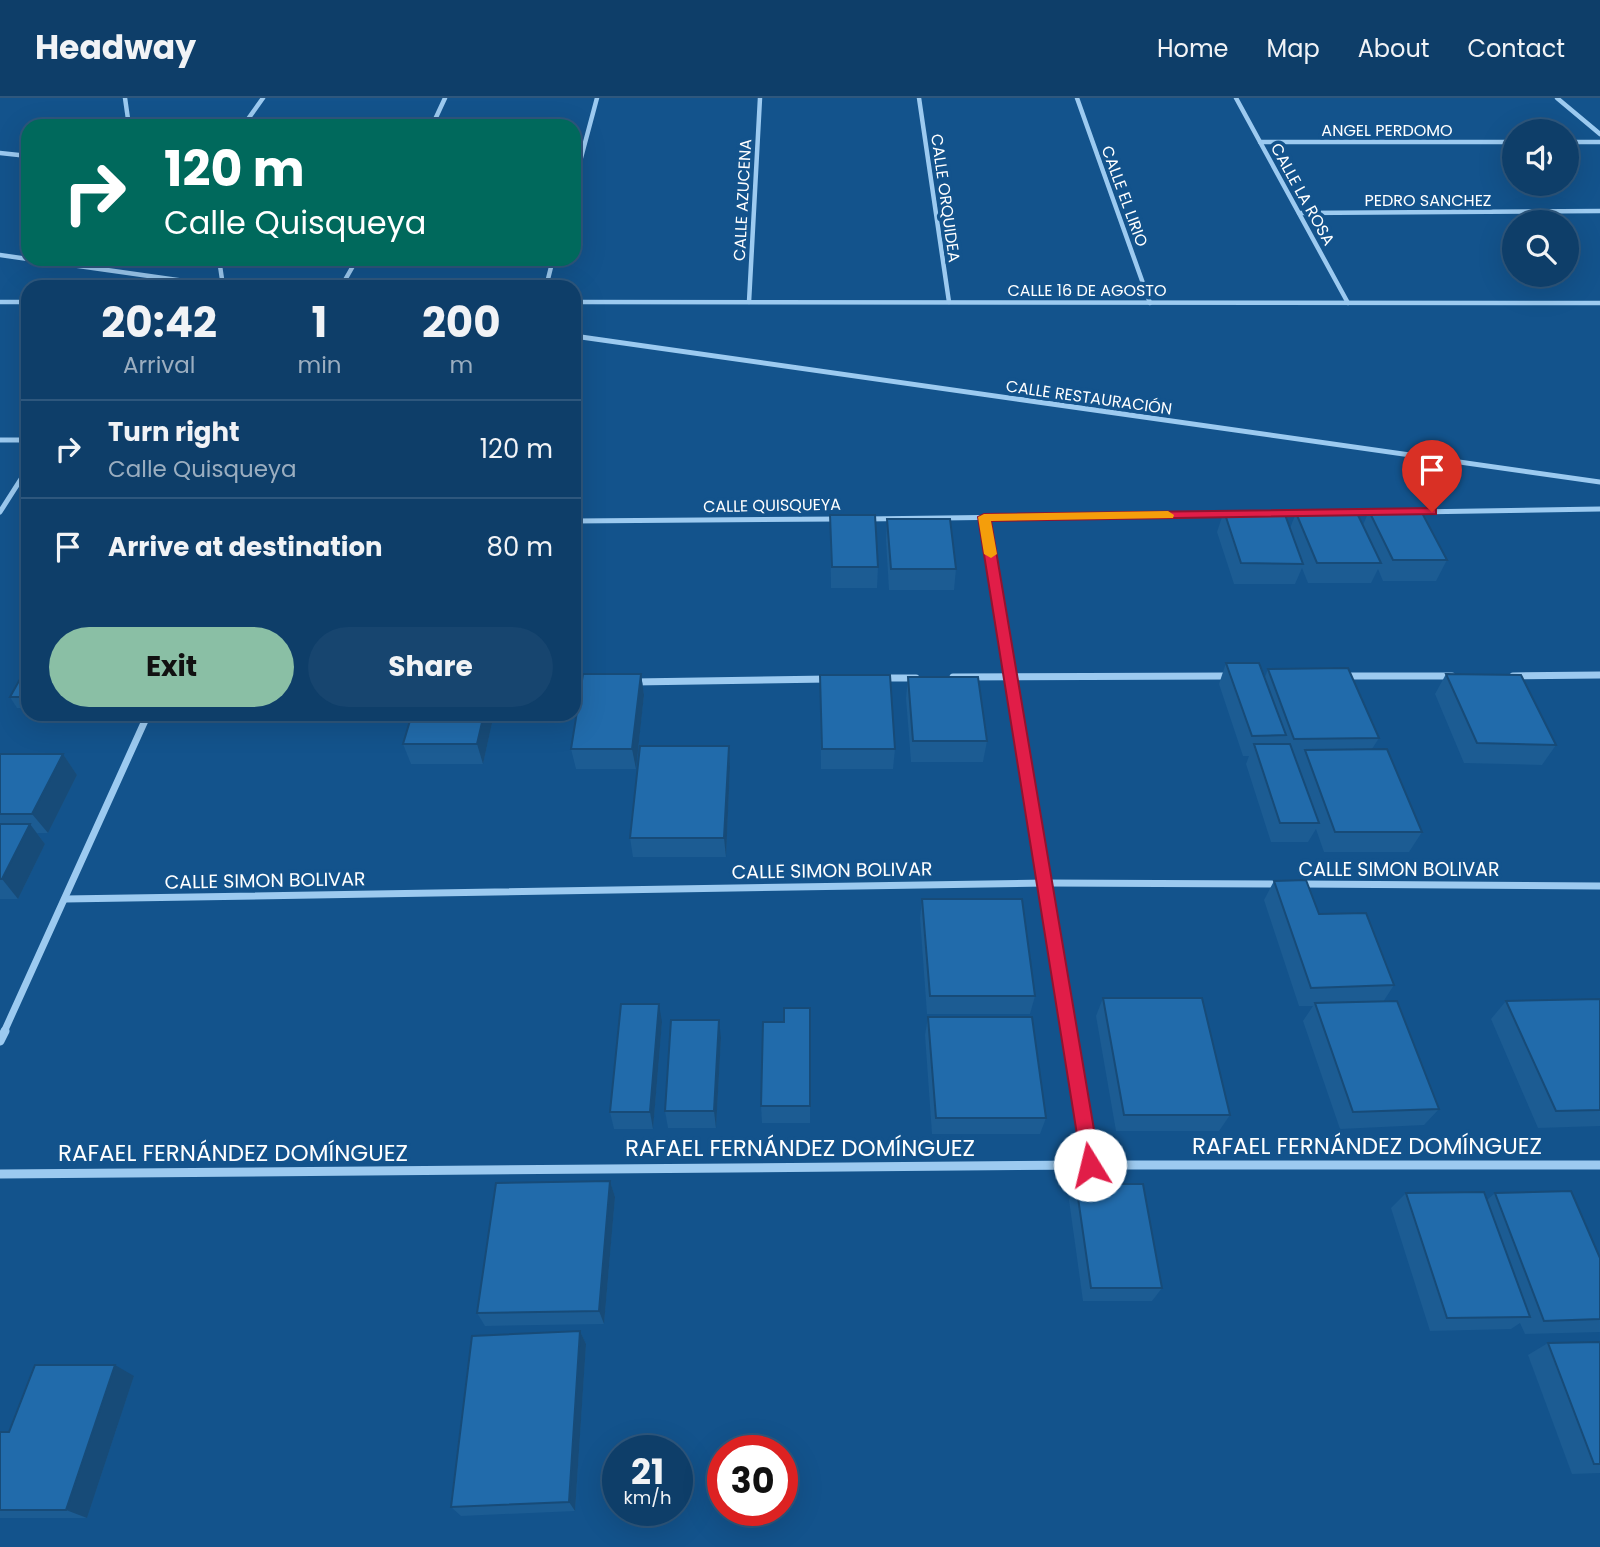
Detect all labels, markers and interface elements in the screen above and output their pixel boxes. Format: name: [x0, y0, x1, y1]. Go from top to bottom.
text: Headway: [35, 24, 196, 71]
text: Home: [1157, 32, 1229, 65]
text: Map: [1267, 32, 1320, 65]
text: About: [1358, 32, 1429, 65]
text: Contact: [1467, 32, 1565, 65]
street label: ANGEL PERDOMO: [1321, 119, 1453, 142]
map controls: [1502, 119, 1579, 287]
button: sound: [1502, 119, 1579, 196]
street label: CALLE ORQUIDEA: [925, 132, 966, 264]
text: 120 m: [164, 135, 305, 203]
street label: CALLE AZUCENA: [728, 138, 757, 262]
street label: CALLE LA ROSA: [1265, 139, 1340, 250]
street label: CALLE EL LIRIO: [1096, 142, 1153, 250]
icon: right: [49, 147, 140, 238]
street label: PEDRO SANCHEZ: [1364, 189, 1492, 212]
text: Calle Quisqueya: [164, 200, 426, 245]
button: search: [1502, 210, 1579, 287]
street label: CALLE 16 DE AGOSTO: [1007, 279, 1167, 302]
text: 20:42: [101, 293, 217, 352]
text: 1: [312, 293, 327, 352]
text: 200: [422, 293, 501, 352]
text: Arrival: [123, 349, 195, 381]
text: min: [297, 349, 342, 381]
text: m: [449, 349, 473, 381]
street label: CALLE RESTAURACIÓN: [1004, 374, 1174, 421]
text: Turn right: [108, 414, 240, 450]
icon: right: [49, 430, 87, 468]
text: 120 m: [480, 431, 553, 467]
pin: [1402, 440, 1462, 512]
icon: arrive: [1413, 451, 1451, 489]
text: Calle Quisqueya: [108, 453, 297, 485]
street label: CALLE QUISQUEYA: [703, 493, 841, 518]
icon: arrive: [49, 528, 87, 566]
text: Arrive at destination: [108, 529, 383, 565]
text: 80 m: [487, 529, 553, 565]
button: Exit: [49, 627, 294, 707]
button: Share: [308, 627, 553, 707]
street label: CALLE SIMON BOLIVAR: [731, 855, 933, 886]
street label: CALLE SIMON BOLIVAR: [1299, 856, 1499, 883]
street label: CALLE SIMON BOLIVAR: [164, 865, 366, 896]
position arrow: [1053, 1128, 1127, 1202]
street label: RAFAEL FERNÁNDEZ DOMÍNGUEZ: [1192, 1130, 1542, 1162]
street label: RAFAEL FERNÁNDEZ DOMÍNGUEZ: [625, 1132, 975, 1164]
street label: RAFAEL FERNÁNDEZ DOMÍNGUEZ: [58, 1137, 408, 1169]
speed limit sign: 30: [707, 1435, 798, 1526]
text: 21: [631, 1447, 664, 1496]
text: km/h: [624, 1485, 671, 1510]

